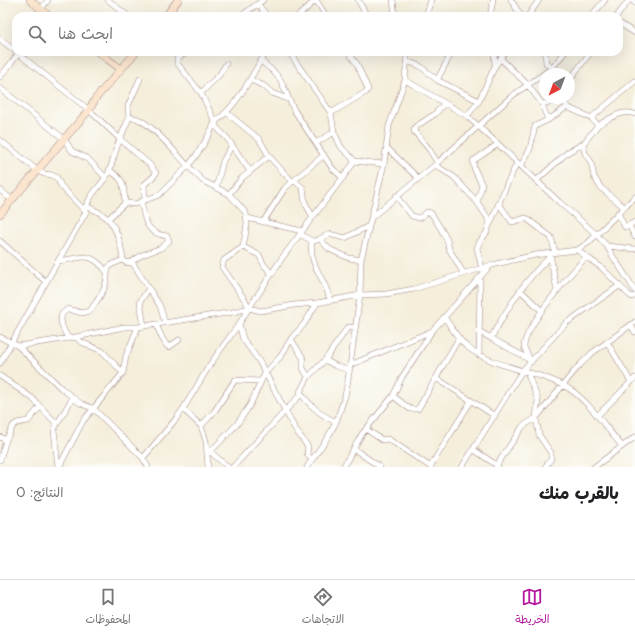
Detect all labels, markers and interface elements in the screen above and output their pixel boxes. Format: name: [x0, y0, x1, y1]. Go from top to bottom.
search box: [12, 12, 623, 56]
text: ابحث هنا: [58, 21, 113, 44]
icon: search: [26, 23, 48, 45]
north arrow: [539, 68, 575, 104]
text: بالقرب منك: [539, 479, 619, 505]
text: النتائج: 0: [16, 482, 63, 501]
tab: المحفوظات: [86, 586, 131, 629]
tab: الاتجاهات: [302, 586, 344, 629]
tab: الخريطة: [515, 586, 550, 629]

